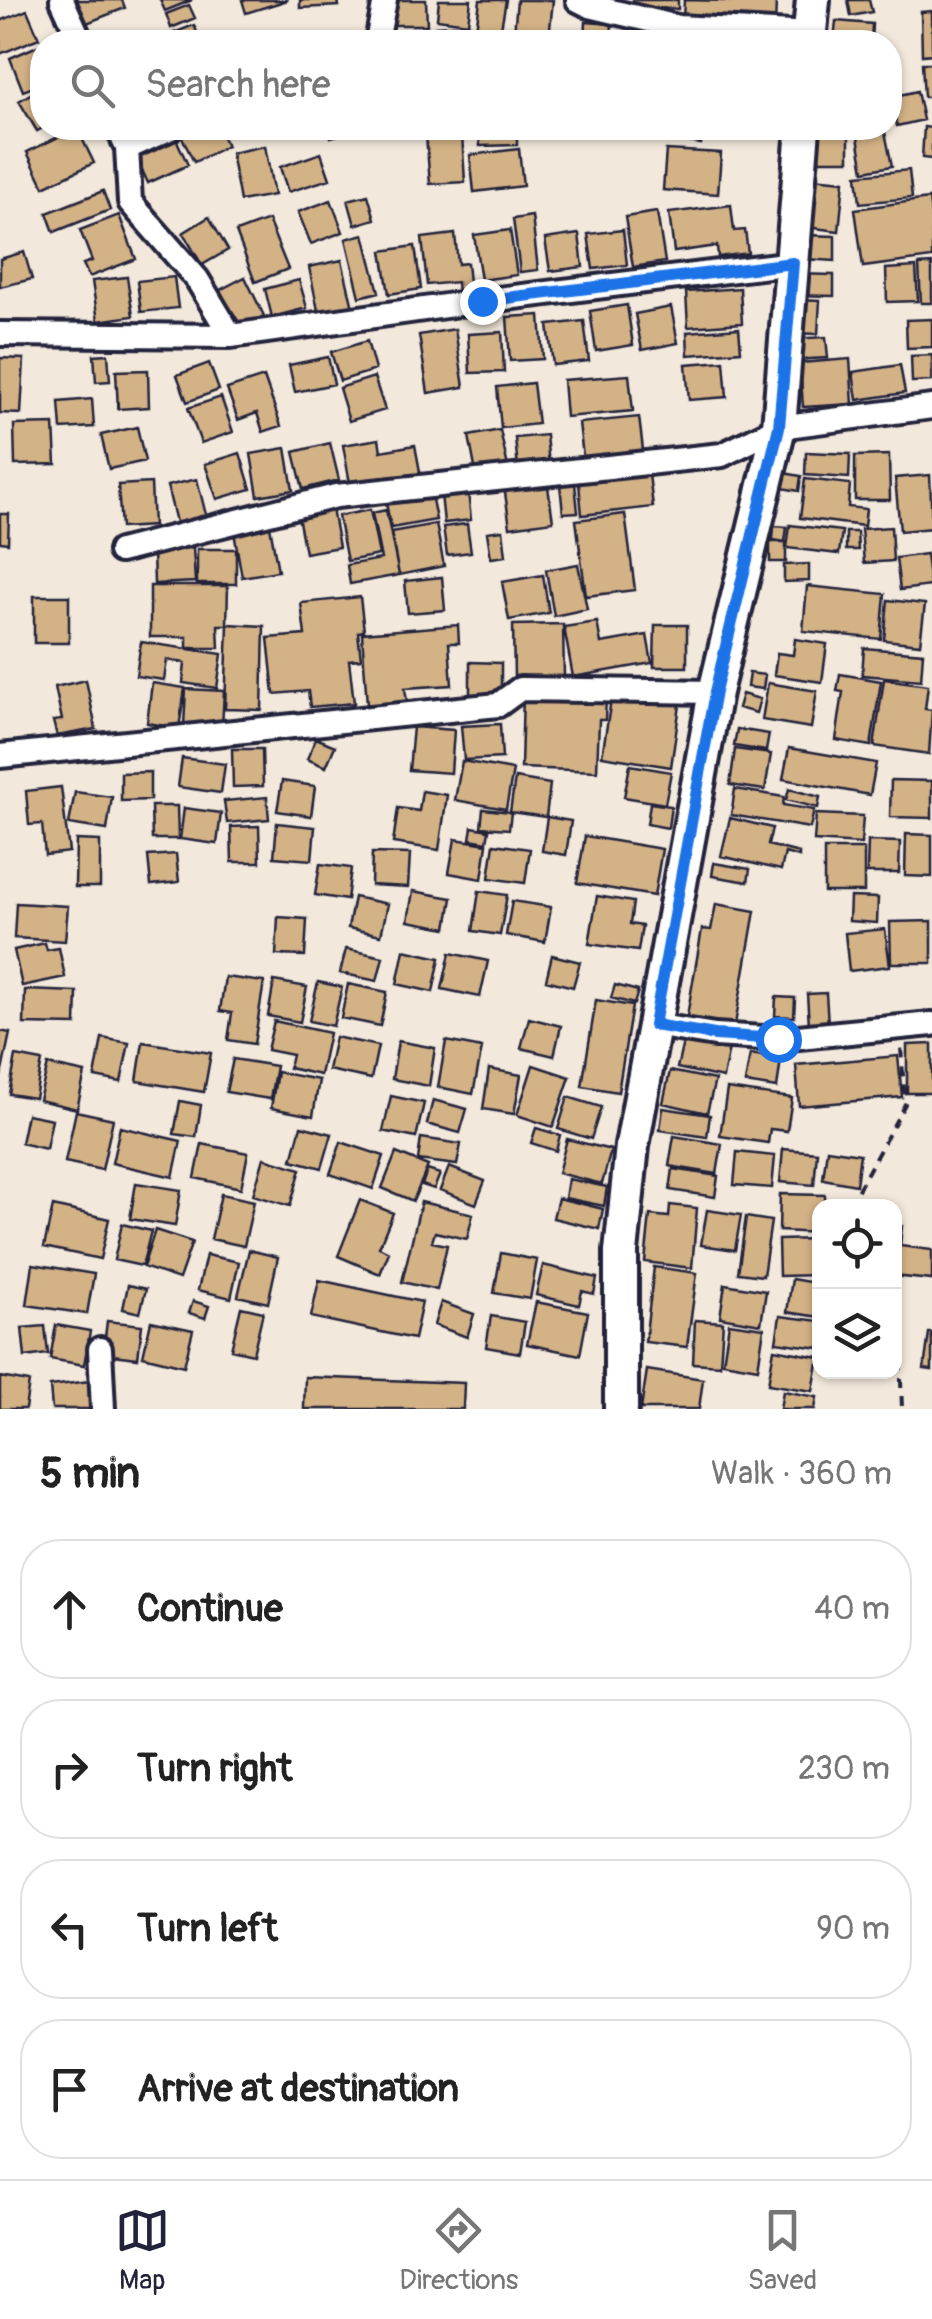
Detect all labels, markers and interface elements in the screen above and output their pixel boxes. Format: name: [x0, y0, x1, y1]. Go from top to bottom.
search box: [30, 30, 902, 140]
icon: search: [65, 58, 120, 113]
text: Search here: [145, 61, 331, 109]
route end: [460, 279, 506, 325]
route start: [756, 1017, 802, 1063]
map controls: [812, 1199, 902, 1379]
button: locate: [812, 1199, 902, 1289]
button: layers: [812, 1289, 902, 1379]
text: 5 min: [40, 1448, 140, 1500]
text: Walk · 360 m: [711, 1454, 892, 1494]
icon: ahead: [42, 1582, 97, 1637]
text: Continue: [137, 1585, 283, 1633]
text: 40 m: [814, 1589, 890, 1629]
icon: right: [42, 1742, 97, 1797]
text: Turn right: [137, 1745, 292, 1793]
text: 230 m: [798, 1749, 890, 1789]
icon: left: [42, 1902, 97, 1957]
text: Turn left: [137, 1905, 278, 1953]
text: 90 m: [816, 1909, 890, 1949]
icon: arrive: [42, 2062, 97, 2117]
text: Arrive at destination: [137, 2065, 459, 2113]
tab: Map: [115, 2203, 170, 2298]
tab: Directions: [399, 2203, 518, 2298]
tab: Saved: [748, 2203, 817, 2298]

